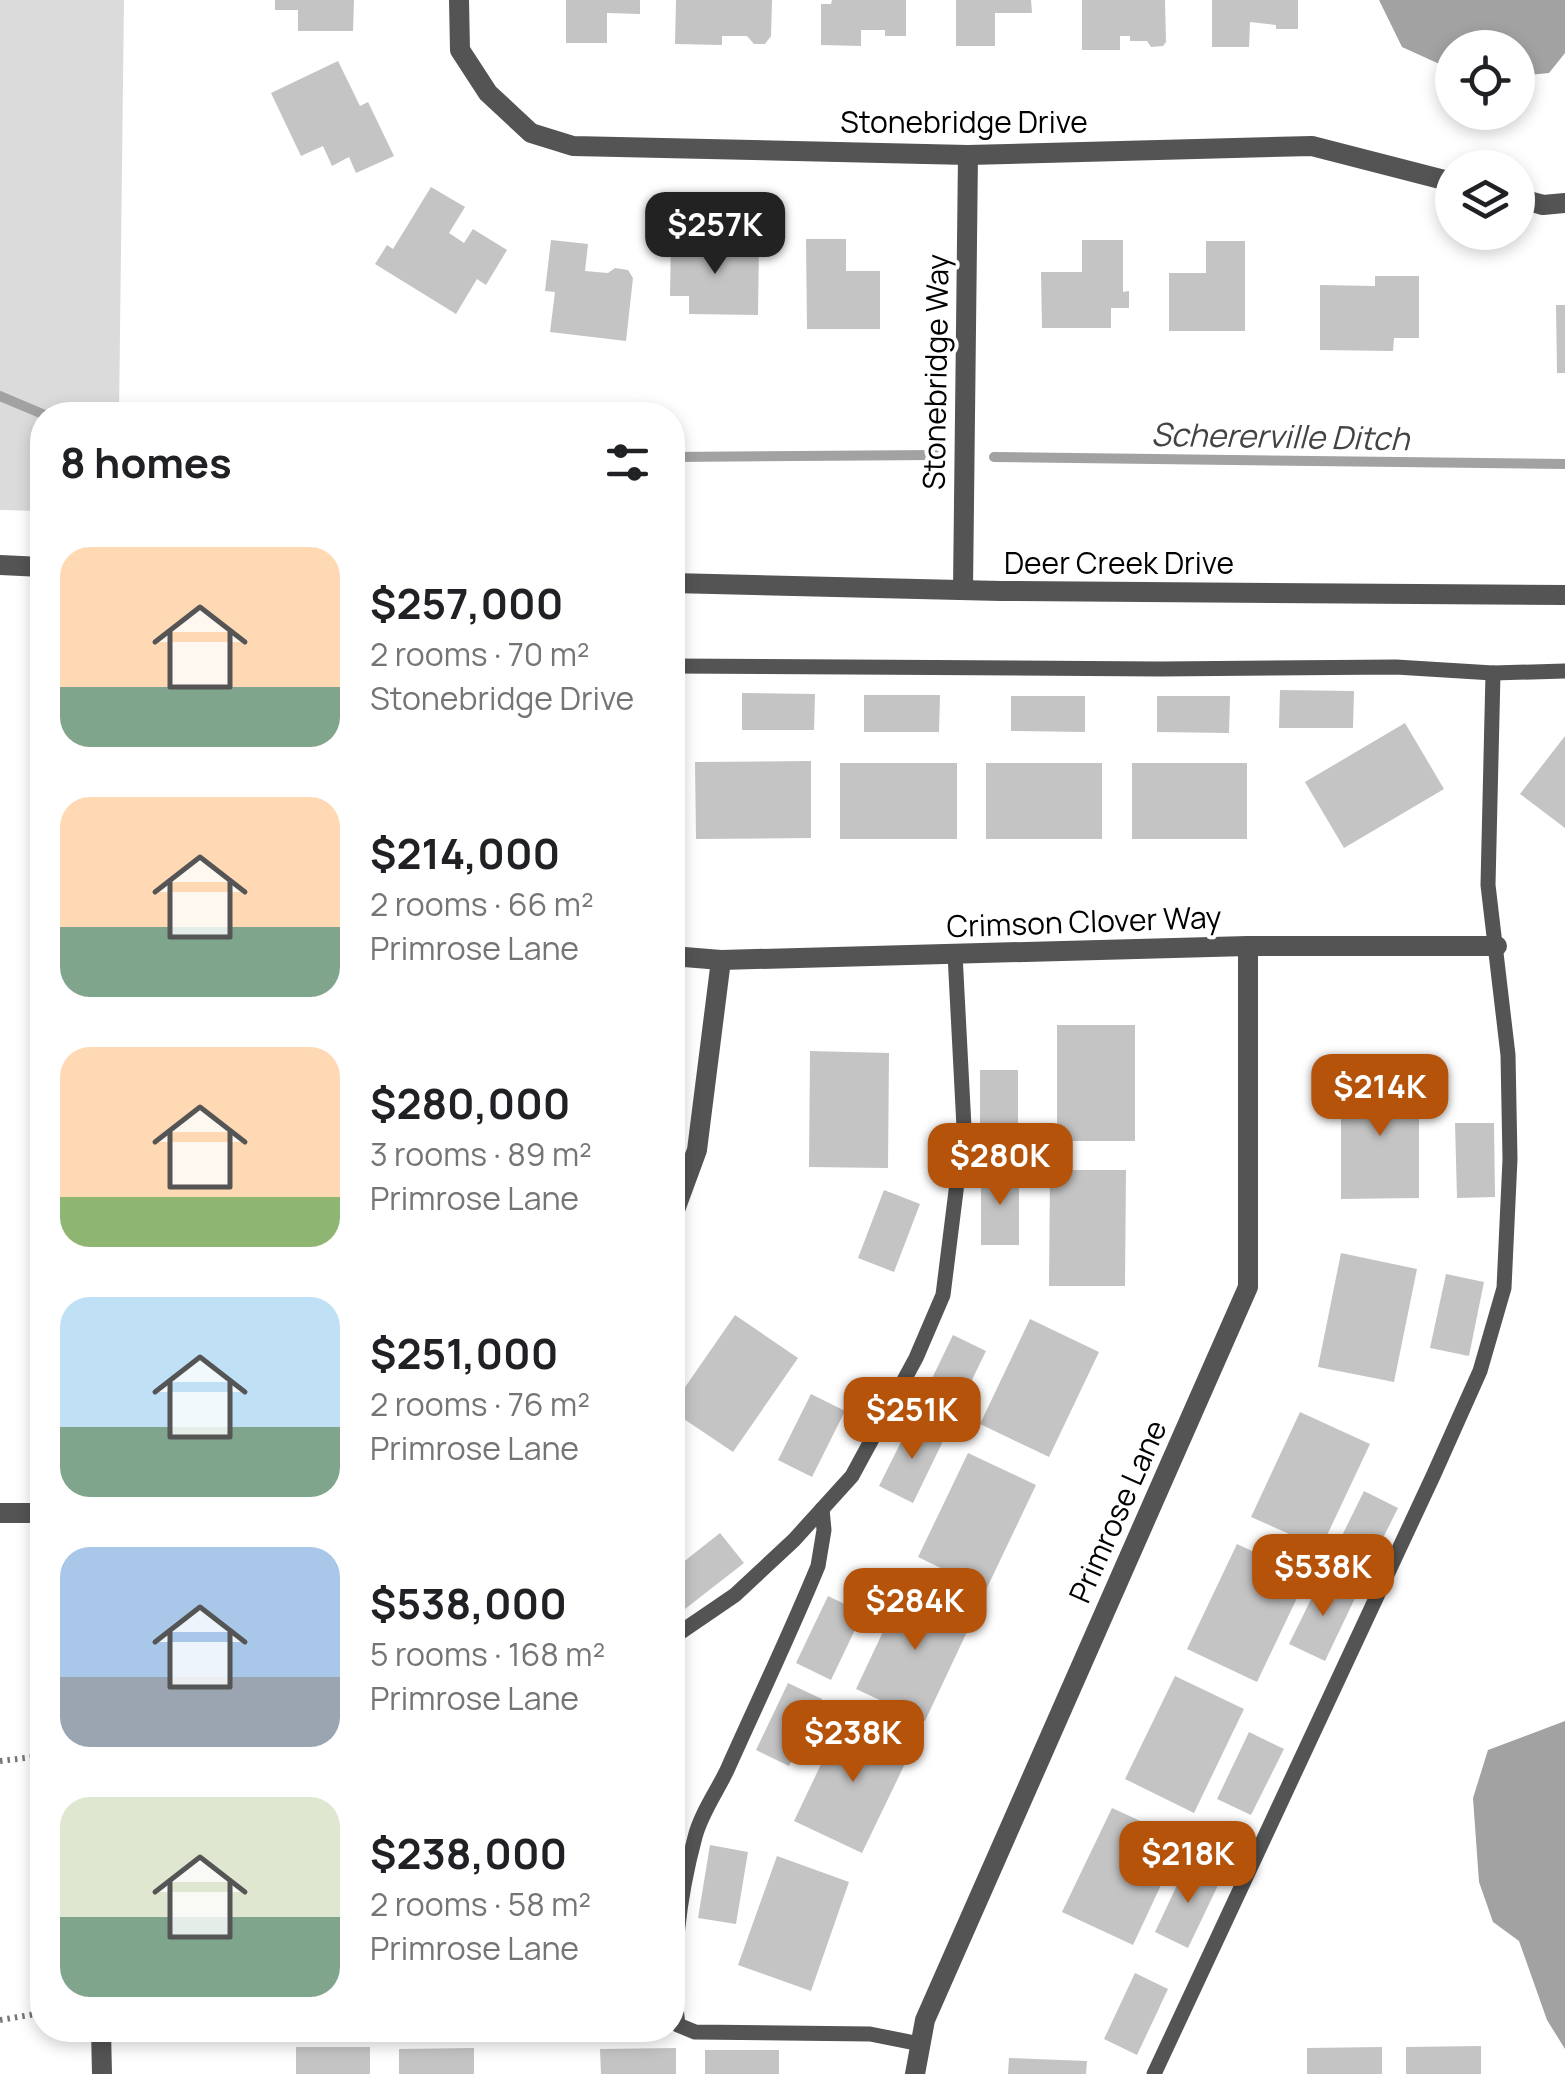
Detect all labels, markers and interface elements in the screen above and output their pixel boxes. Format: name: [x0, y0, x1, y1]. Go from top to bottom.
map controls: [1435, 30, 1535, 250]
button: locate: [1435, 30, 1535, 130]
street label: Stonebridge Drive: [840, 101, 1088, 142]
button: layers: [1435, 150, 1535, 250]
pin: $257K: [645, 192, 785, 277]
text: $257K: [667, 202, 763, 246]
street label: Stonebridge Way: [912, 254, 958, 490]
water label: Schererville Ditch: [1151, 412, 1410, 460]
text: 8 homes: [60, 433, 232, 491]
icon: filters: [600, 435, 655, 490]
street label: Deer Creek Drive: [1004, 542, 1234, 583]
text: $257,000: [370, 574, 563, 632]
icon: home: [140, 587, 260, 707]
text: 2 rooms · 70 m²: [370, 632, 590, 676]
text: Stonebridge Drive: [370, 676, 634, 720]
text: $214,000: [370, 824, 560, 882]
icon: home: [140, 837, 260, 957]
text: 2 rooms · 66 m²: [370, 882, 594, 926]
street label: Crimson Clover Way: [946, 896, 1222, 946]
text: Primrose Lane: [370, 926, 579, 970]
pin: $214K: [1310, 1054, 1450, 1139]
text: $214K: [1333, 1064, 1427, 1108]
text: $280,000: [370, 1074, 570, 1132]
icon: home: [140, 1087, 260, 1207]
pin: $280K: [930, 1123, 1070, 1208]
text: 3 rooms · 89 m²: [370, 1132, 592, 1176]
text: $280K: [950, 1133, 1050, 1177]
text: Primrose Lane: [370, 1176, 579, 1220]
text: $251,000: [370, 1324, 558, 1382]
icon: home: [140, 1337, 260, 1457]
pin: $251K: [842, 1377, 982, 1462]
text: 2 rooms · 76 m²: [370, 1382, 590, 1426]
text: $251K: [866, 1387, 958, 1431]
street label: Primrose Lane: [1058, 1413, 1176, 1609]
text: Primrose Lane: [370, 1426, 579, 1470]
pin: $538K: [1253, 1534, 1393, 1619]
text: $538K: [1274, 1544, 1372, 1588]
pin: $284K: [845, 1568, 985, 1653]
text: $538,000: [370, 1574, 567, 1632]
text: $284K: [866, 1578, 964, 1622]
icon: home: [140, 1587, 260, 1707]
text: 5 rooms · 168 m²: [370, 1632, 605, 1676]
text: Primrose Lane: [370, 1676, 579, 1720]
pin: $238K: [783, 1700, 923, 1785]
text: $238K: [804, 1710, 902, 1754]
pin: $218K: [1118, 1821, 1258, 1906]
text: $238,000: [370, 1824, 567, 1882]
text: $218K: [1141, 1831, 1235, 1875]
icon: home: [140, 1837, 260, 1957]
text: 2 rooms · 58 m²: [370, 1882, 591, 1926]
text: Primrose Lane: [370, 1926, 579, 1970]

